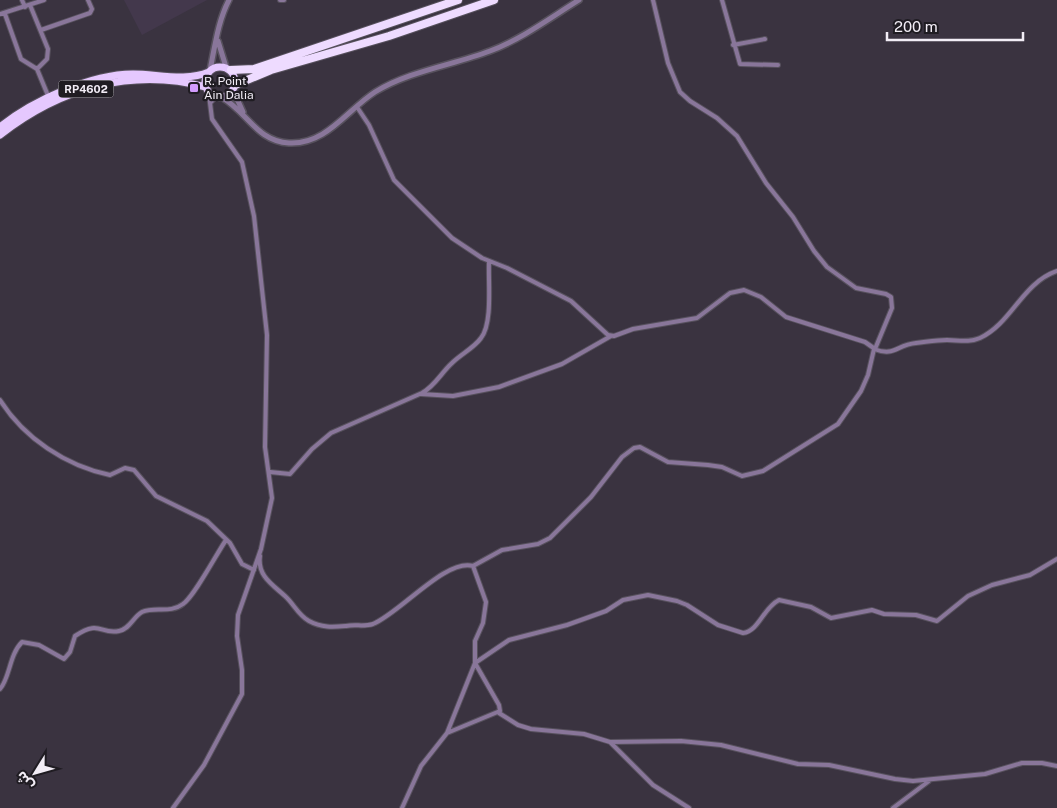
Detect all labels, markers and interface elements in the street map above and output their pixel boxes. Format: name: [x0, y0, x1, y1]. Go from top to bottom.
scale bar: [887, 10, 1023, 42]
text: 200 m: [894, 18, 938, 35]
place label: R. Point Ain Dalia: [204, 74, 254, 102]
road number: RP4602: [58, 80, 114, 98]
marker: R. Point Ain Dalia: [188, 82, 200, 94]
north arrow: [10, 748, 60, 798]
text: ش: [12, 768, 37, 793]

